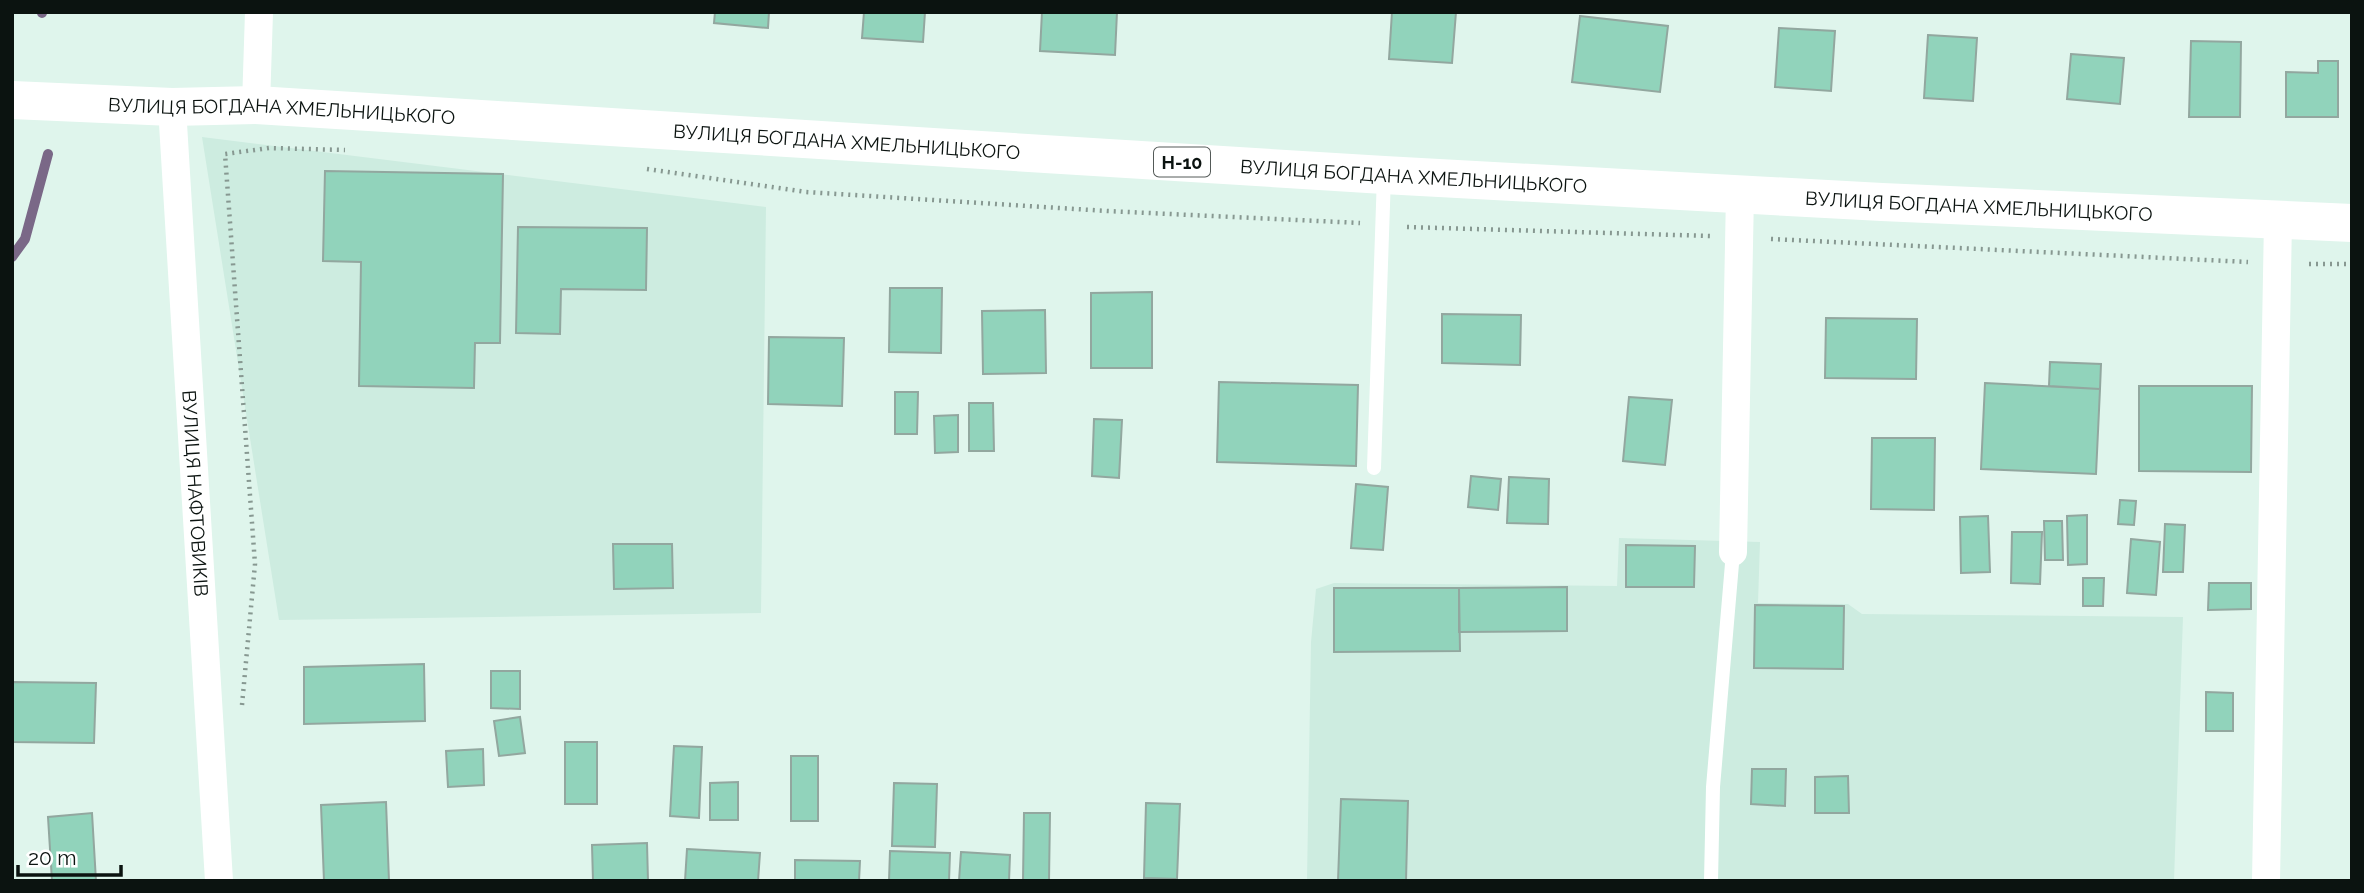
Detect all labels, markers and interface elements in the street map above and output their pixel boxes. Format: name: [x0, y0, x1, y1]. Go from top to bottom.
street label: ВУЛИЦЯ БОГДАНА ХМЕЛЬНИЦЬКОГО: [108, 93, 456, 128]
street label: ВУЛИЦЯ БОГДАНА ХМЕЛЬНИЦЬКОГО: [672, 120, 1021, 163]
road number: Н-10: [1154, 148, 1210, 176]
street label: ВУЛИЦЯ БОГДАНА ХМЕЛЬНИЦЬКОГО: [1239, 155, 1588, 197]
street label: ВУЛИЦЯ БОГДАНА ХМЕЛЬНИЦЬКОГО: [1805, 187, 2153, 225]
street label: ВУЛИЦЯ НАФТОВИКІВ: [178, 389, 213, 597]
scale bar: [18, 834, 121, 878]
text: 20 m: [28, 845, 76, 870]

